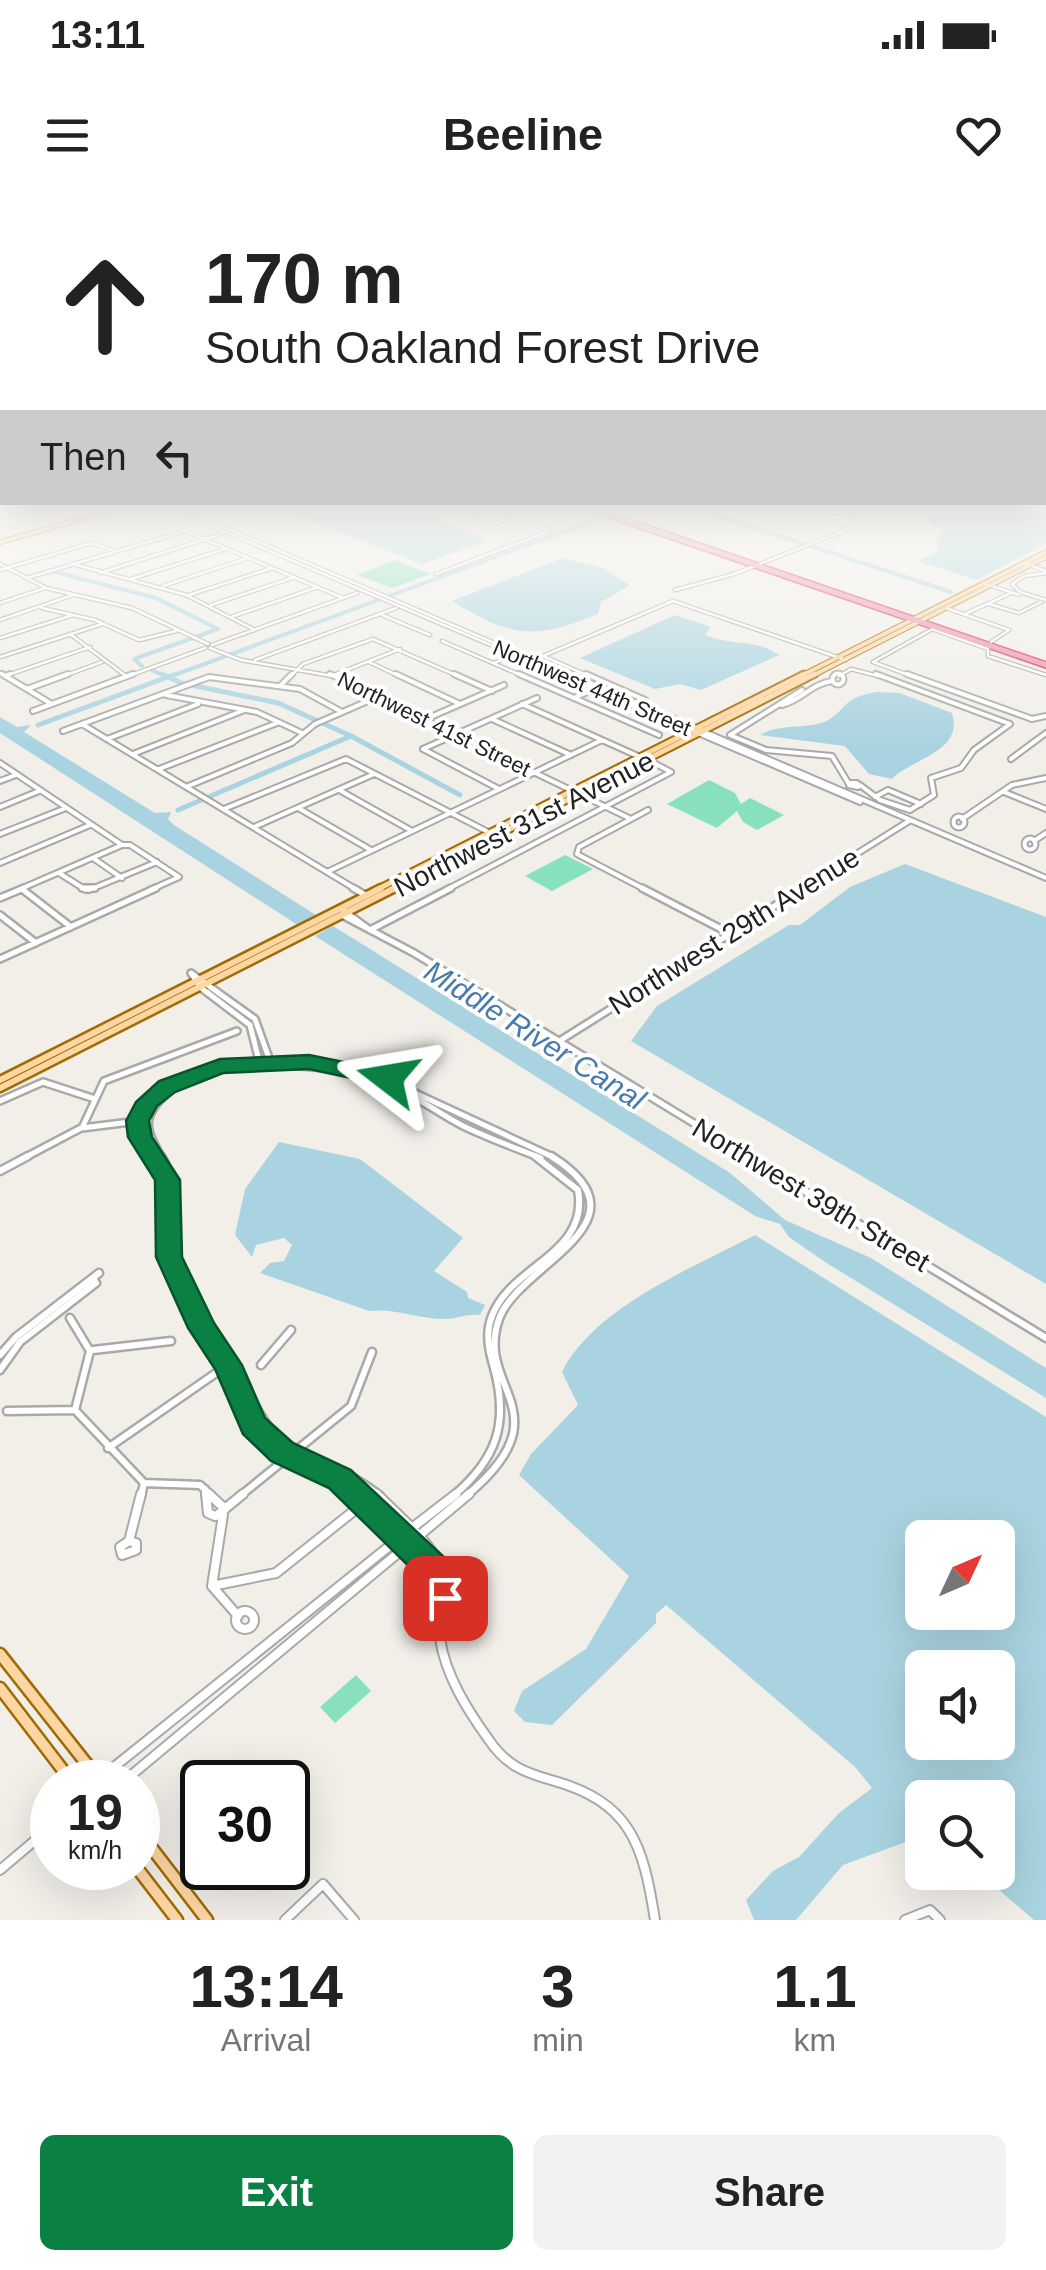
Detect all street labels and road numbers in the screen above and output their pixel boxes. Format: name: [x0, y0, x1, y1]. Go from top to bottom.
street label: Northwest 44th Street: [489, 635, 695, 741]
street label: Northwest 41st Street: [333, 666, 535, 782]
street label: Northwest 31st Avenue: [389, 745, 659, 903]
street label: Northwest 29th Avenue: [603, 841, 865, 1021]
street label: Northwest 39th Street: [687, 1112, 935, 1278]

